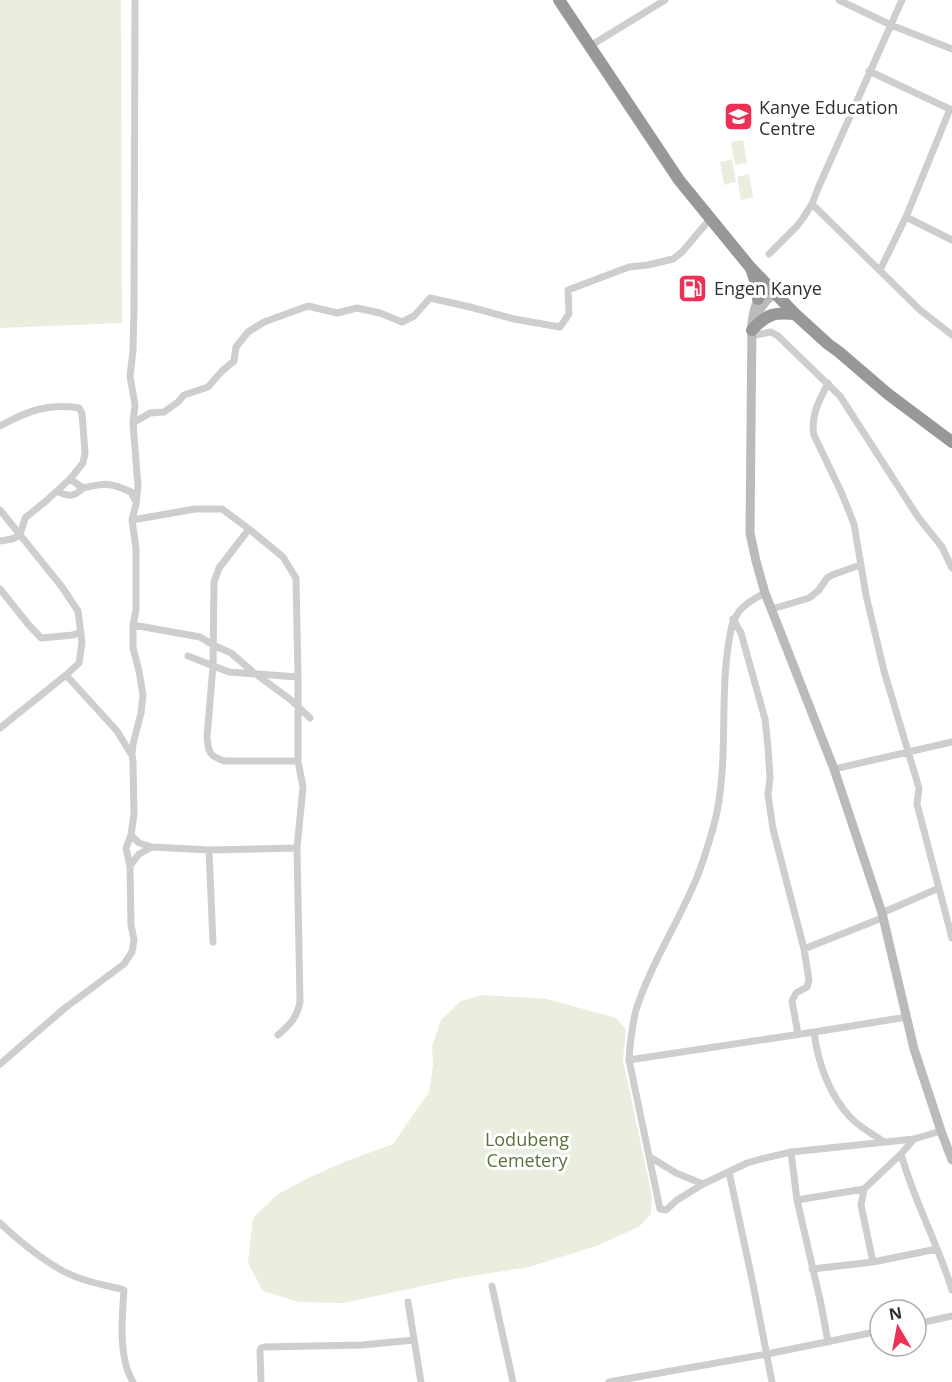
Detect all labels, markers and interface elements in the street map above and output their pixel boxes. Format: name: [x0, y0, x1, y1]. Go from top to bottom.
place label: Kanye Education Centre: [759, 95, 898, 140]
school or university icon: Kanye Education Centre: [722, 101, 754, 133]
fuel station icon: Engen Kanye: [677, 272, 709, 304]
place label: Engen Kanye: [714, 276, 822, 300]
park label: Lodubeng Cemetery: [485, 1127, 569, 1172]
north arrow: [868, 1298, 928, 1358]
text: N: [887, 1301, 904, 1325]

